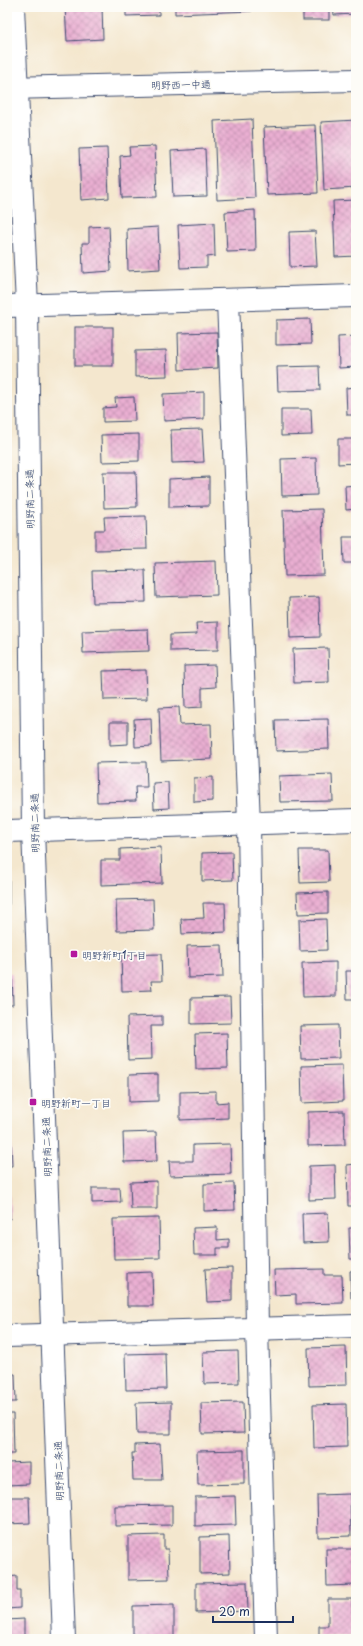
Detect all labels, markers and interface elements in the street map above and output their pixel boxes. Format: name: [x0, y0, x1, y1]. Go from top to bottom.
street label: 明野西一中通: [151, 76, 211, 92]
street label: 明野南二条通: [21, 469, 37, 529]
street label: 明野南二条通: [26, 793, 42, 853]
place label: 明野新町1丁目: [82, 947, 147, 962]
marker: 明野新町1丁目: [69, 949, 79, 959]
place label: 明野新町一丁目: [41, 1095, 111, 1110]
marker: 明野新町一丁目: [28, 1097, 38, 1107]
street label: 明野南二条通: [37, 1117, 55, 1177]
street label: 明野南二条通: [49, 1441, 67, 1501]
scale bar: [213, 1598, 293, 1624]
text: 20 m: [219, 1602, 250, 1620]

